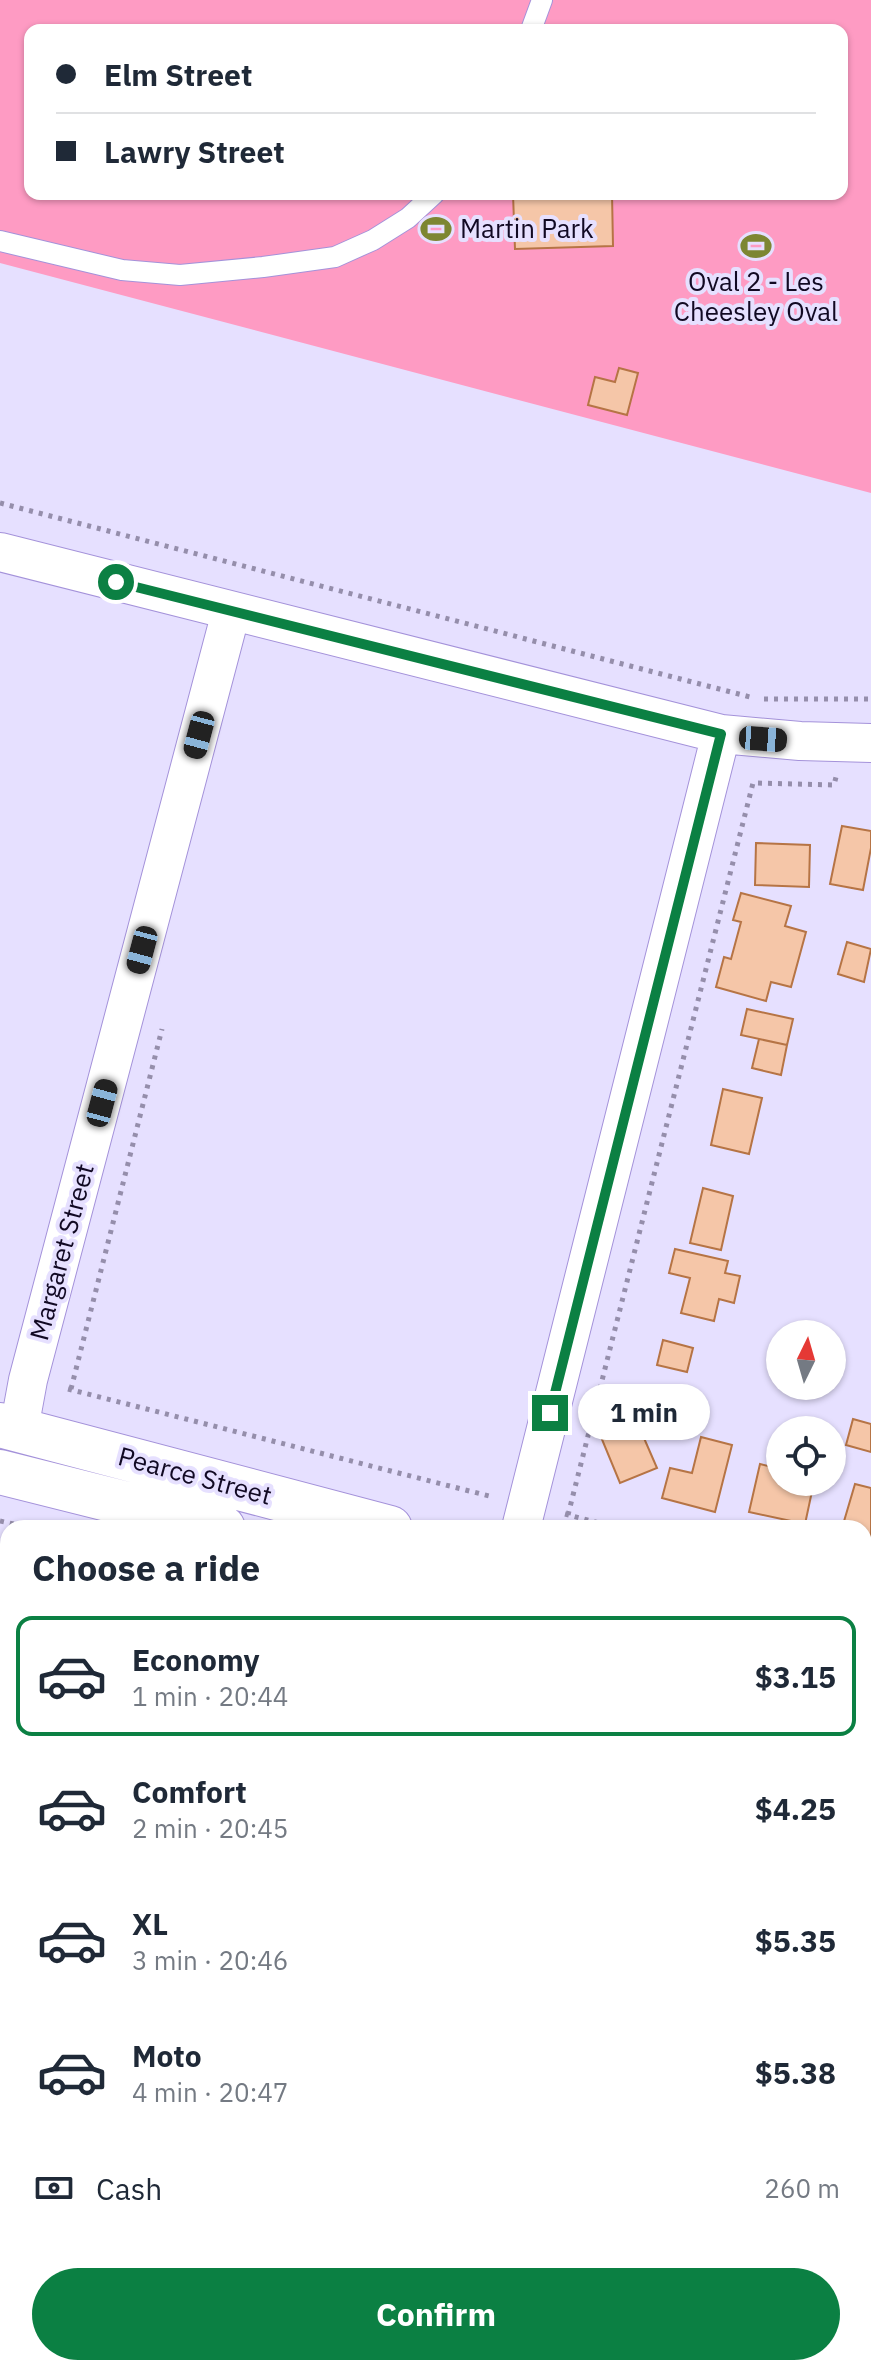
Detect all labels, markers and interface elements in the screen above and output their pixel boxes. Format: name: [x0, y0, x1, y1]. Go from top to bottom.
text: Elm Street: [104, 55, 252, 94]
text: Lawry Street: [104, 132, 285, 171]
place label: Martin Park: [460, 211, 594, 245]
sports icon: Martin Park: [419, 212, 453, 246]
sports icon: Oval 2 - Les Cheesley Oval: [739, 229, 773, 263]
place label: Oval 2 - Les Cheesley Oval: [674, 264, 838, 328]
route start: [98, 564, 134, 600]
car: [181, 709, 217, 761]
car: [738, 725, 788, 753]
car: [124, 924, 160, 976]
car: [84, 1077, 120, 1129]
street label: Margaret Street: [21, 1160, 101, 1344]
north arrow: [766, 1320, 846, 1400]
map controls: [766, 1320, 846, 1496]
callout: 1 min: [578, 1385, 710, 1441]
route end: [532, 1395, 568, 1431]
text: 1 min: [610, 1395, 678, 1429]
button: locate: [766, 1416, 846, 1496]
street label: Pearce Street: [115, 1438, 276, 1512]
text: Choose a ride: [32, 1544, 260, 1591]
icon: car: [36, 1640, 108, 1712]
text: Economy: [132, 1640, 260, 1679]
text: $3.15: [755, 1657, 836, 1696]
text: 1 min · 20:44: [132, 1679, 288, 1713]
icon: car: [36, 1772, 108, 1844]
text: Comfort: [132, 1772, 247, 1811]
text: $4.25: [755, 1789, 836, 1828]
text: 2 min · 20:45: [132, 1811, 288, 1845]
icon: car: [36, 1904, 108, 1976]
text: XL: [132, 1904, 168, 1943]
text: $5.35: [755, 1921, 836, 1960]
text: 3 min · 20:46: [132, 1943, 288, 1977]
icon: car: [36, 2036, 108, 2108]
text: Moto: [132, 2036, 202, 2075]
text: $5.38: [755, 2053, 836, 2092]
text: 4 min · 20:47: [132, 2075, 288, 2109]
icon: cash: [32, 2166, 76, 2210]
text: Cash: [96, 2169, 162, 2208]
text: 260 m: [764, 2171, 840, 2205]
button: Confirm: [32, 2268, 840, 2360]

